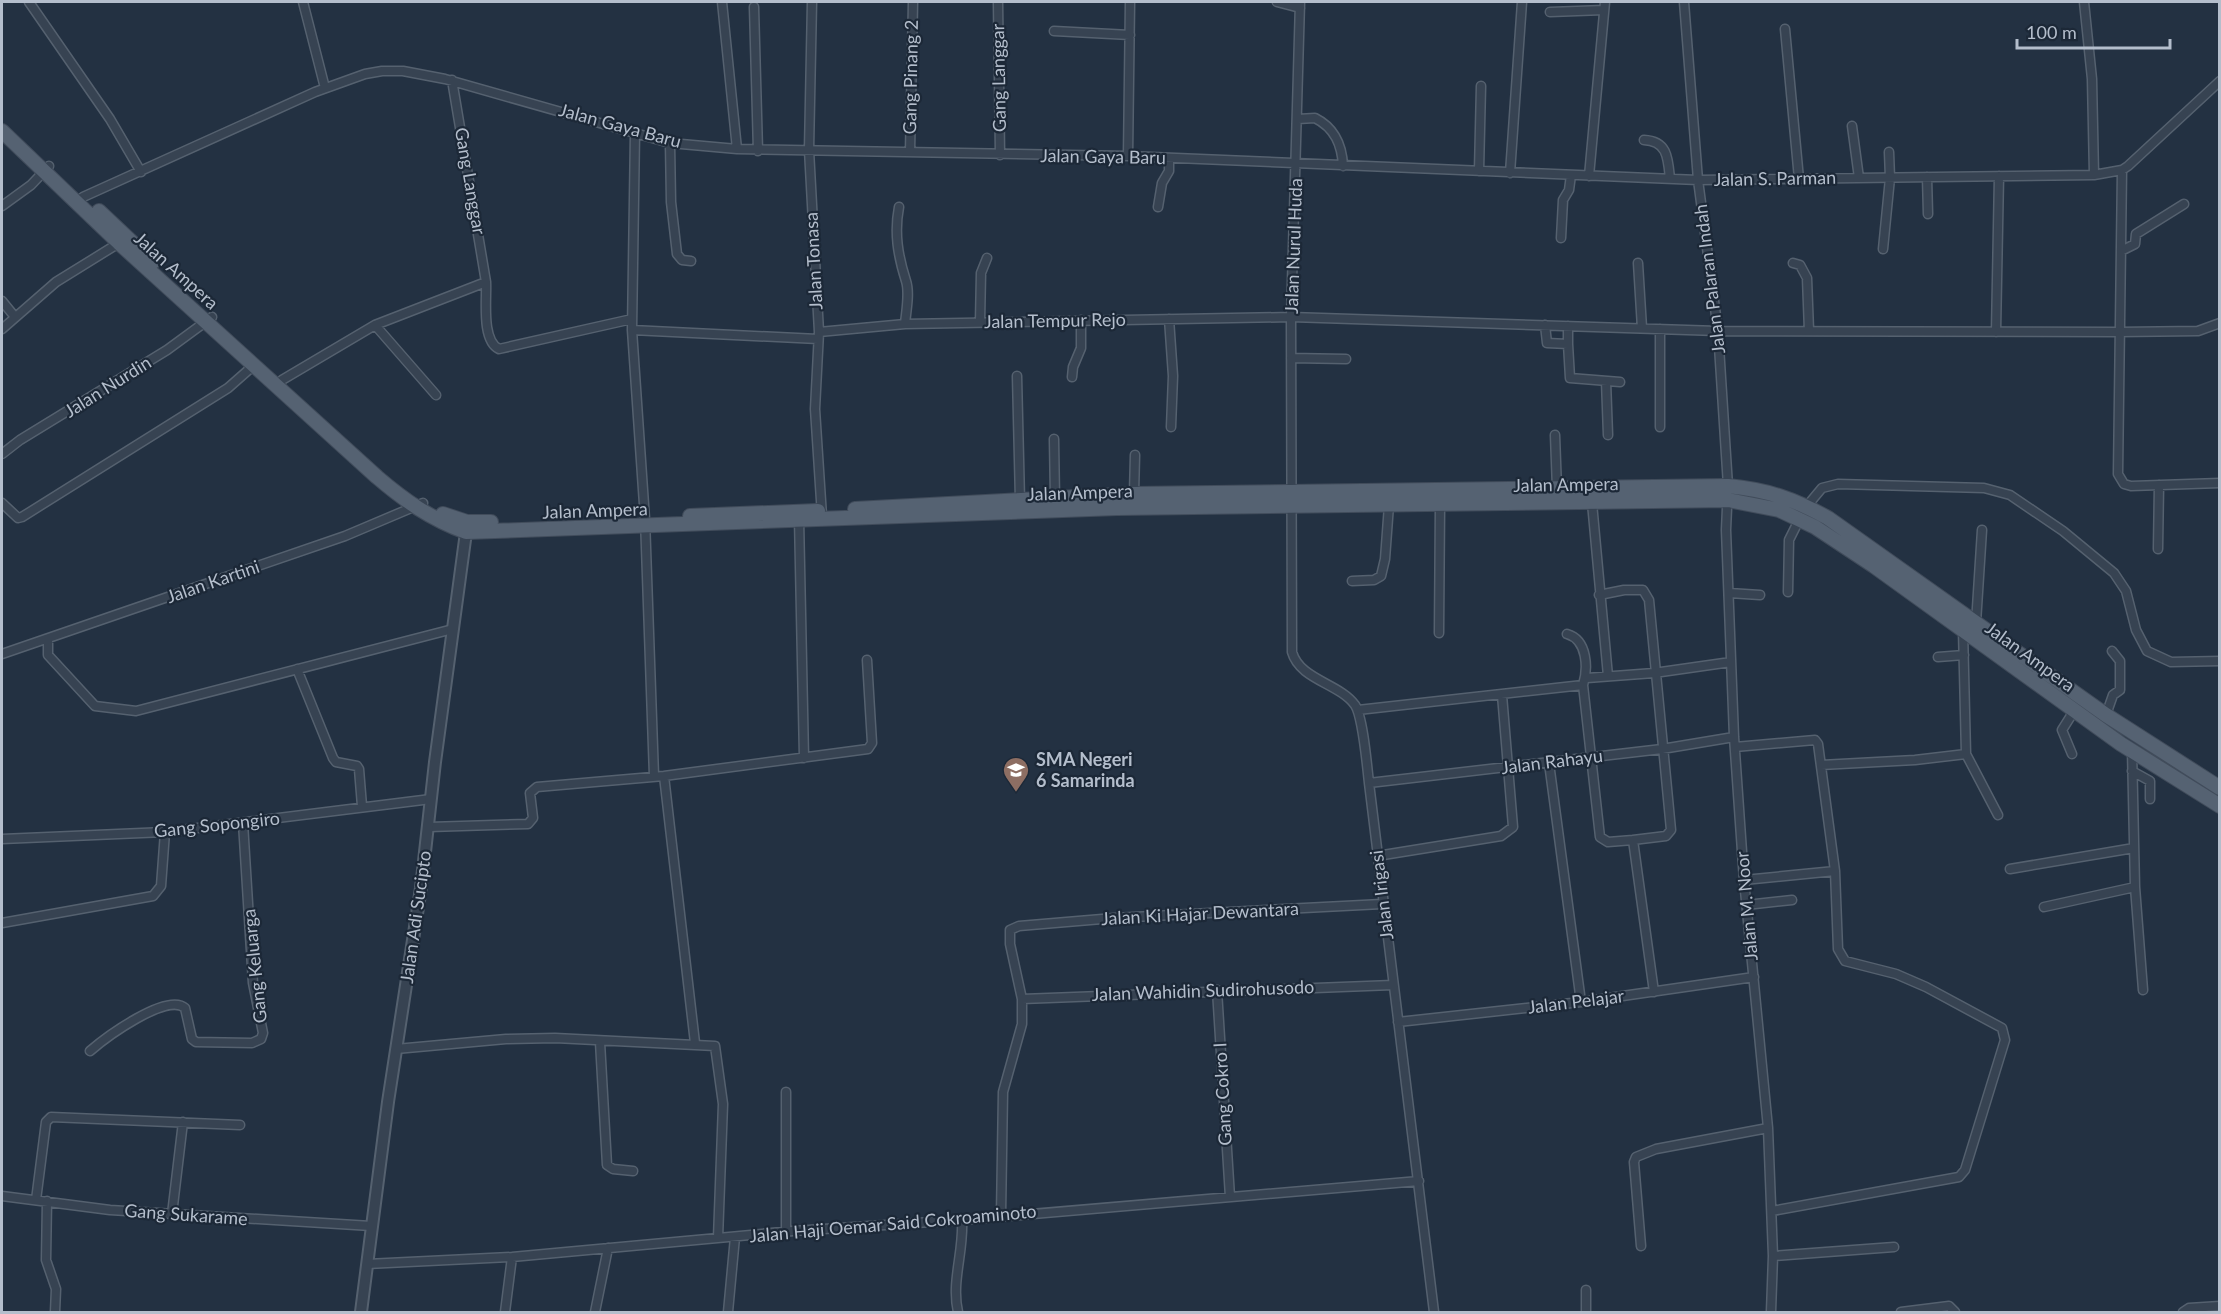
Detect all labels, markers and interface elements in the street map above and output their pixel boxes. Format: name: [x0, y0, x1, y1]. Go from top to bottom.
scale bar: [2017, 12, 2170, 50]
street label: Gang Pinang 2: [898, 20, 922, 134]
text: 100 m: [2026, 21, 2077, 43]
street label: Gang Langgar: [986, 23, 1010, 132]
street label: Jalan Gaya Baru: [557, 98, 684, 152]
street label: Gang Langgar: [451, 126, 491, 237]
street label: Jalan Gaya Baru: [1040, 144, 1166, 168]
street label: Jalan S. Parman: [1714, 166, 1836, 190]
street label: Jalan Nurul Huda: [1280, 178, 1306, 314]
street label: Jalan Palaran Indah: [1689, 203, 1729, 355]
street label: Jalan Tonasa: [799, 212, 827, 310]
street label: Jalan Ampera: [130, 227, 223, 314]
street label: Jalan Tempur Rejo: [984, 308, 1126, 332]
street label: Jalan Nurdin: [60, 351, 155, 422]
street label: Jalan Ampera: [1513, 472, 1619, 496]
street label: Jalan Ampera: [1027, 479, 1133, 505]
street label: Jalan Ampera: [542, 497, 648, 523]
street label: Jalan Kartini: [163, 555, 262, 607]
street label: Jalan Ampera: [1982, 616, 2080, 696]
street label: Jalan Rahayu: [1500, 744, 1604, 778]
place label: SMA Negeri 6 Samarinda: [1036, 748, 1135, 791]
school or university icon: SMA Negeri 6 Samarinda: [1001, 755, 1031, 793]
street label: Gang Sopongiro: [153, 806, 281, 842]
street label: Jalan Adi Sucipto: [395, 849, 435, 985]
street label: Jalan Irigasi: [1365, 849, 1397, 941]
street label: Jalan M. Noor: [1730, 850, 1762, 962]
street label: Jalan Ki Hajar Dewantara: [1101, 897, 1299, 929]
street label: Gang Keluarga: [237, 908, 271, 1024]
street label: Jalan Wahidin Sudirohusodo: [1091, 975, 1315, 1005]
street label: Jalan Pelajar: [1526, 984, 1626, 1018]
street label: Gang Cokro I: [1208, 1042, 1236, 1146]
street label: Gang Sukarame: [124, 1199, 248, 1229]
street label: Jalan Haji Oemar Said Cokroaminoto: [749, 1199, 1037, 1247]

